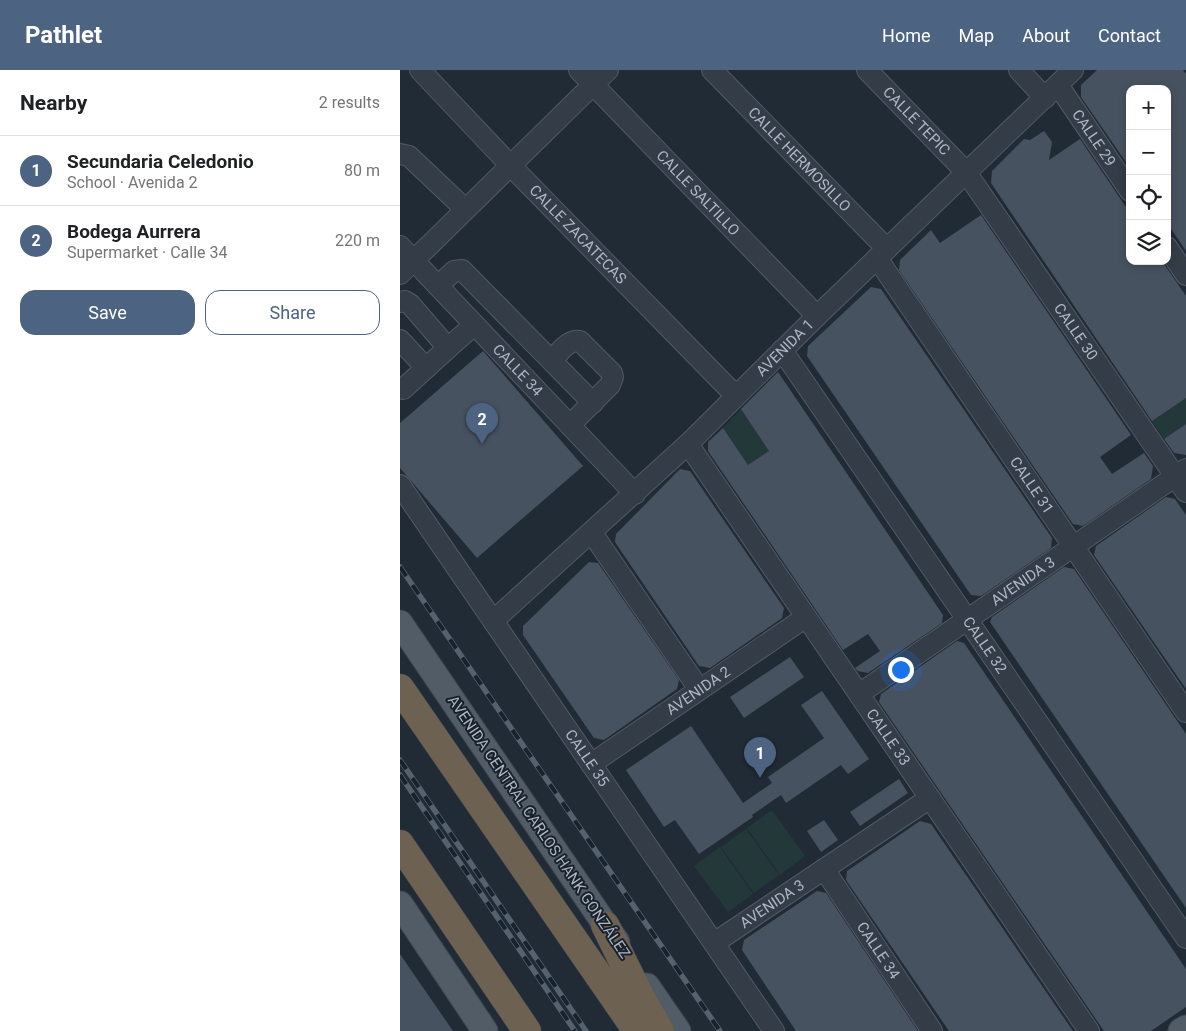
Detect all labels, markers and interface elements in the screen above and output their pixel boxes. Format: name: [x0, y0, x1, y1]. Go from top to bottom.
text: Pathlet: [25, 21, 102, 49]
text: Home: [882, 25, 931, 46]
text: Map: [959, 25, 994, 46]
text: About: [1022, 25, 1070, 46]
text: Contact: [1098, 25, 1161, 46]
street label: CALLE TEPIC: [879, 83, 954, 159]
map controls: [1126, 85, 1171, 265]
button: +: [1126, 85, 1171, 130]
text: Nearby: [20, 91, 87, 115]
text: 2 results: [319, 93, 380, 112]
street label: CALLE HERMOSILLO: [744, 103, 854, 215]
street label: CALLE 29: [1068, 106, 1120, 170]
button: −: [1126, 130, 1171, 175]
street label: CALLE SALTILLO: [653, 146, 743, 239]
text: Secundaria Celedonio: [67, 150, 254, 173]
text: 1: [31, 161, 41, 180]
text: 80 m: [344, 161, 380, 180]
text: School · Avenida 2: [67, 173, 198, 192]
button: locate: [1126, 175, 1171, 220]
street label: CALLE ZACATECAS: [526, 181, 630, 288]
text: Bodega Aurrera: [67, 220, 201, 243]
button: layers: [1126, 220, 1171, 265]
text: 2: [31, 231, 41, 250]
text: 220 m: [335, 231, 380, 250]
text: Supermarket · Calle 34: [67, 243, 228, 262]
button: Save: [20, 290, 195, 335]
button: Share: [205, 290, 380, 335]
street label: CALLE 30: [1050, 300, 1102, 364]
street label: AVENIDA 1: [752, 315, 818, 380]
street label: CALLE 34: [489, 340, 547, 400]
pin: 2: [466, 403, 498, 444]
street label: CALLE 31: [1006, 453, 1057, 517]
street label: AVENIDA 3: [987, 553, 1058, 610]
street label: CALLE 32: [959, 613, 1011, 677]
your location: [888, 657, 914, 683]
street label: AVENIDA 2: [663, 662, 734, 719]
street label: AVENIDA CENTRAL CARLOS HANK GONZÁLEZ: [444, 692, 634, 962]
street label: CALLE 33: [863, 705, 914, 769]
street label: CALLE 35: [561, 726, 613, 790]
pin: 1: [744, 737, 776, 778]
street label: AVENIDA 3: [736, 876, 808, 932]
street label: CALLE 34: [853, 919, 904, 983]

